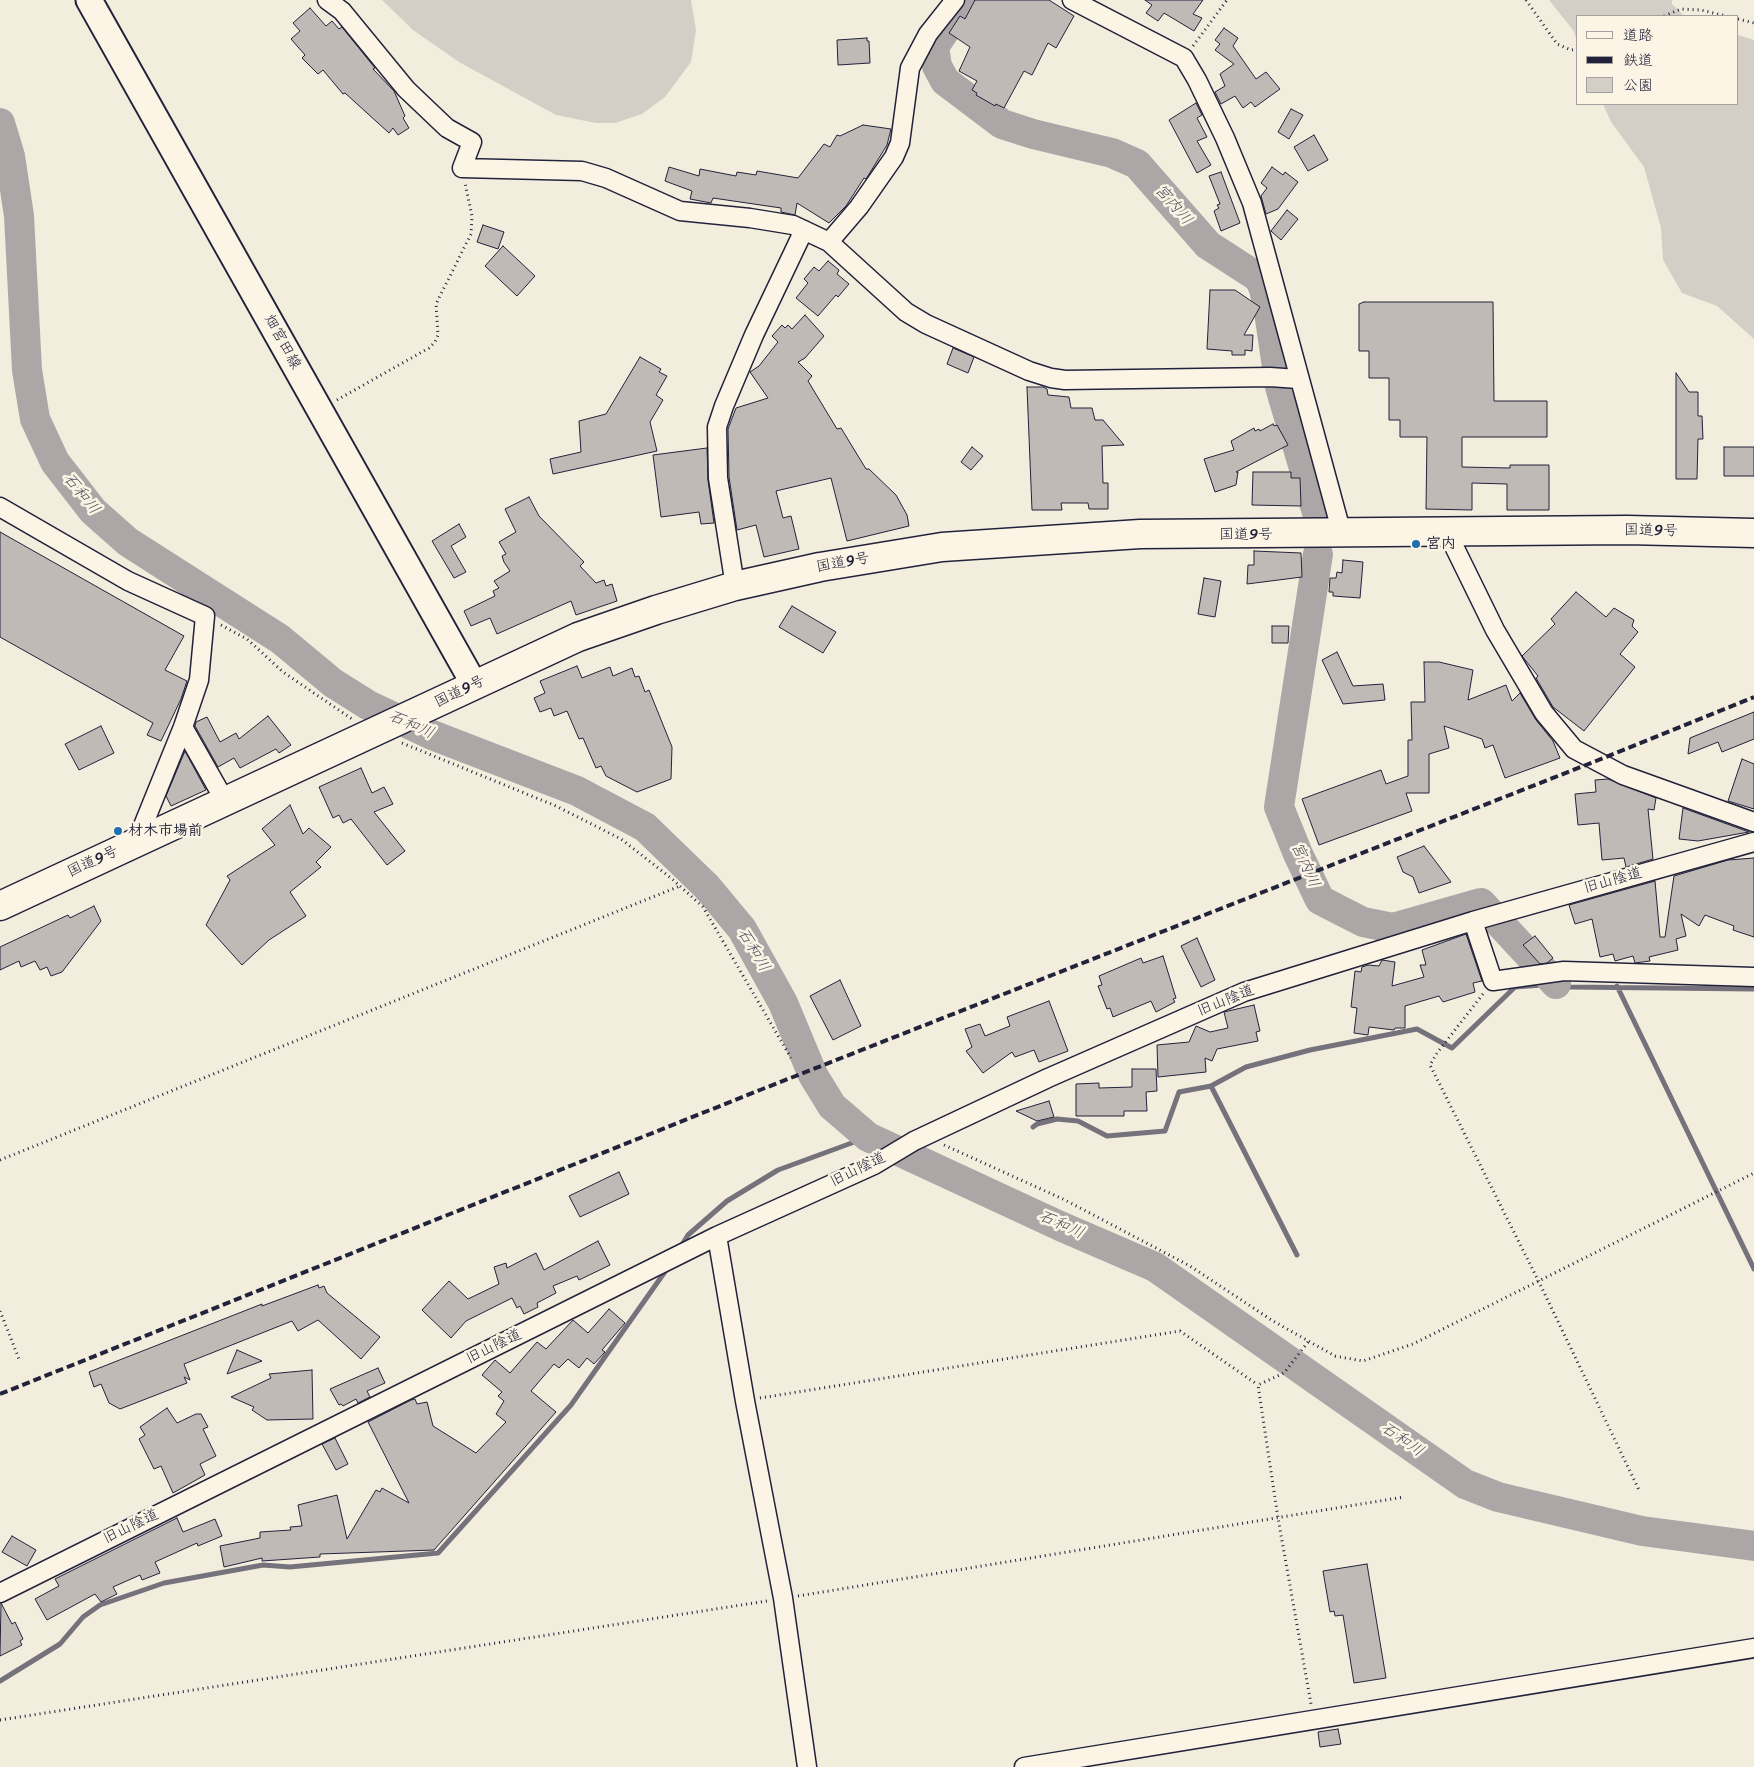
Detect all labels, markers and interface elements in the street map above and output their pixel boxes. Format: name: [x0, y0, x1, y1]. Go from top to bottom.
legend: [1576, 15, 1739, 105]
text: 道路: [1623, 22, 1653, 48]
text: 鉄道: [1623, 47, 1653, 73]
text: 公園: [1623, 72, 1653, 98]
water label: 宮内川: [1150, 181, 1196, 229]
street label: 畑宮田線: [260, 311, 304, 373]
water label: 石和川: [58, 469, 104, 519]
street label: 国道9号: [1624, 522, 1678, 540]
street label: 国道9号: [1219, 526, 1273, 544]
place label: 宮内: [1426, 535, 1456, 553]
marker: 宮内: [1410, 538, 1422, 550]
street label: 国道9号: [815, 549, 871, 577]
street label: 国道9号: [432, 672, 488, 712]
water label: 石和川: [385, 706, 437, 744]
place label: 材木市場前: [128, 822, 203, 840]
marker: 材木市場前: [112, 825, 124, 837]
water label: 宮内川: [1286, 839, 1324, 891]
street label: 国道9号: [65, 842, 121, 882]
street label: 旧山陰道: [1582, 864, 1644, 898]
water label: 石和川: [732, 924, 774, 976]
street label: 旧山陰道: [1195, 981, 1257, 1021]
street label: 旧山陰道: [827, 1149, 889, 1191]
water label: 石和川: [1035, 1206, 1087, 1244]
street label: 旧山陰道: [463, 1326, 525, 1368]
water label: 石和川: [1377, 1418, 1427, 1462]
street label: 旧山陰道: [100, 1506, 162, 1548]

